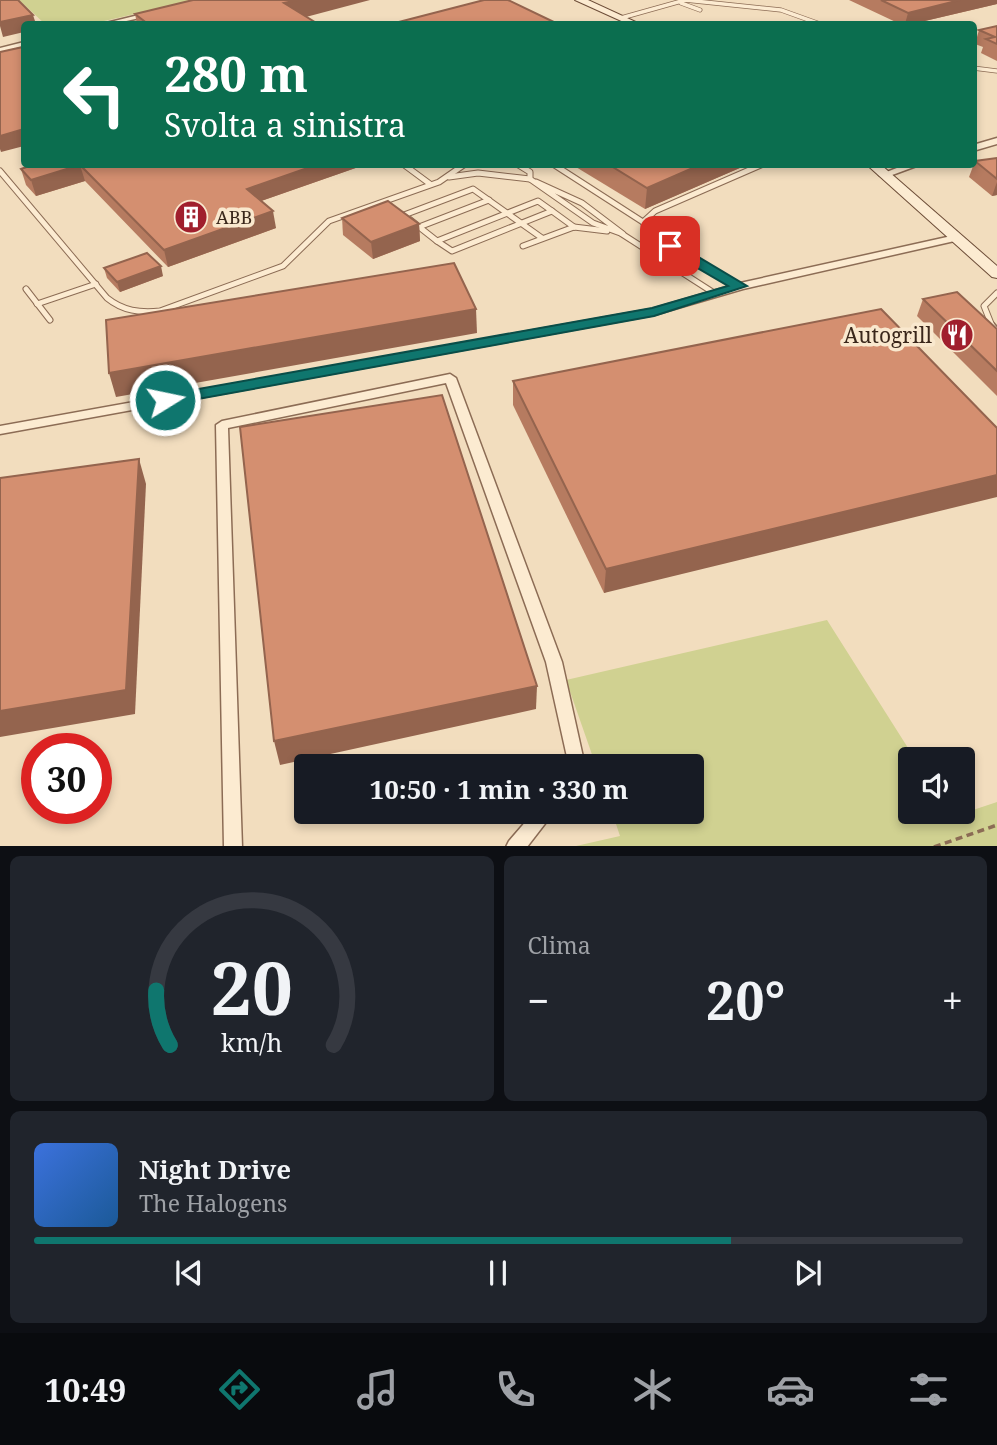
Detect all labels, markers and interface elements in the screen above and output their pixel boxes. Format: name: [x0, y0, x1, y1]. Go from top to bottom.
text: 280 m: [164, 40, 308, 106]
icon: left: [49, 49, 140, 140]
text: Svolta a sinistra: [164, 103, 406, 146]
building icon: ABB: [172, 198, 210, 236]
place label: ABB: [216, 205, 252, 229]
pin: [640, 216, 700, 276]
icon: arrive: [651, 227, 689, 265]
restaurant icon: Autogrill: [938, 316, 976, 354]
place label: Autogrill: [844, 321, 932, 349]
position arrow: [128, 363, 202, 437]
speed limit sign: 30: [21, 733, 112, 824]
map controls: [898, 747, 975, 824]
button: sound: [898, 747, 975, 824]
text: 10:50 · 1 min · 330 m: [369, 771, 629, 807]
text: Clima: [528, 929, 591, 961]
text: 20: [211, 937, 293, 1036]
text: 20°: [706, 964, 785, 1035]
text: −: [528, 974, 550, 1026]
text: +: [942, 974, 963, 1026]
text: km/h: [221, 1024, 283, 1058]
text: Night Drive: [139, 1151, 291, 1187]
text: The Halogens: [139, 1187, 287, 1219]
icon: previous: [170, 1254, 208, 1292]
icon: pause: [479, 1254, 517, 1292]
icon: next: [789, 1254, 827, 1292]
icon: directions: [215, 1365, 264, 1414]
icon: music: [353, 1365, 402, 1414]
icon: phone: [491, 1365, 540, 1414]
icon: climate: [628, 1365, 677, 1414]
icon: car: [766, 1365, 815, 1414]
icon: filters: [904, 1365, 953, 1414]
text: 10:49: [44, 1368, 126, 1411]

